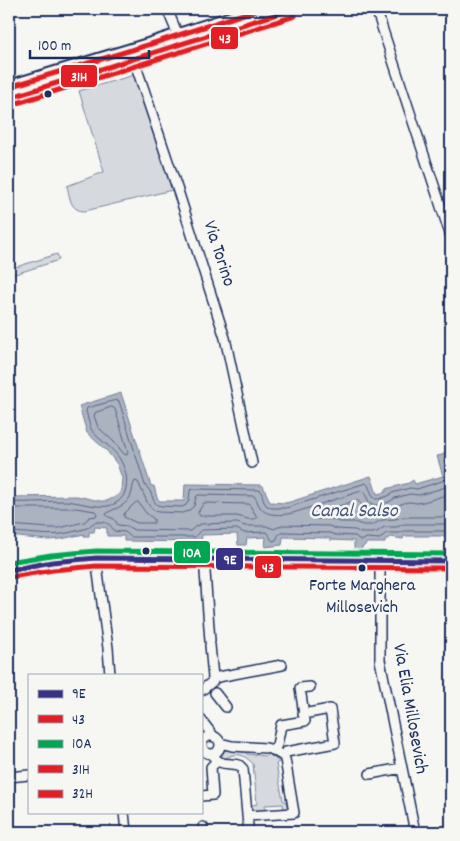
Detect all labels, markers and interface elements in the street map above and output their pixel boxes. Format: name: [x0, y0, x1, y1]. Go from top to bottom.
line badge: 43: [210, 26, 239, 50]
scale bar: [30, 28, 149, 60]
text: 43: [219, 30, 231, 50]
text: 100 m: [38, 36, 71, 58]
line badge: 31H: [60, 64, 98, 88]
text: 31H: [71, 68, 87, 88]
unlabelled marker: [43, 89, 53, 99]
street label: Via Torino: [195, 217, 241, 291]
water label: Canal Salso: [310, 498, 399, 526]
line badge: 10A: [173, 540, 211, 564]
text: 10A: [183, 544, 202, 564]
unlabelled marker: [141, 546, 151, 556]
line badge: 9E: [215, 547, 244, 571]
text: 9E: [224, 551, 237, 571]
line badge: 43: [254, 555, 282, 579]
text: 43: [262, 559, 274, 579]
marker: Forte Marghera Millosevich: [357, 563, 367, 573]
place label: Forte Marghera Millosevich: [309, 574, 416, 621]
street label: Via Elia Millosevich: [384, 642, 434, 776]
legend: [28, 674, 202, 814]
text: 9E: [72, 684, 86, 706]
text: 43: [72, 710, 85, 732]
text: 10A: [72, 734, 92, 756]
text: 31H: [72, 760, 90, 782]
text: 32H: [72, 784, 93, 806]

